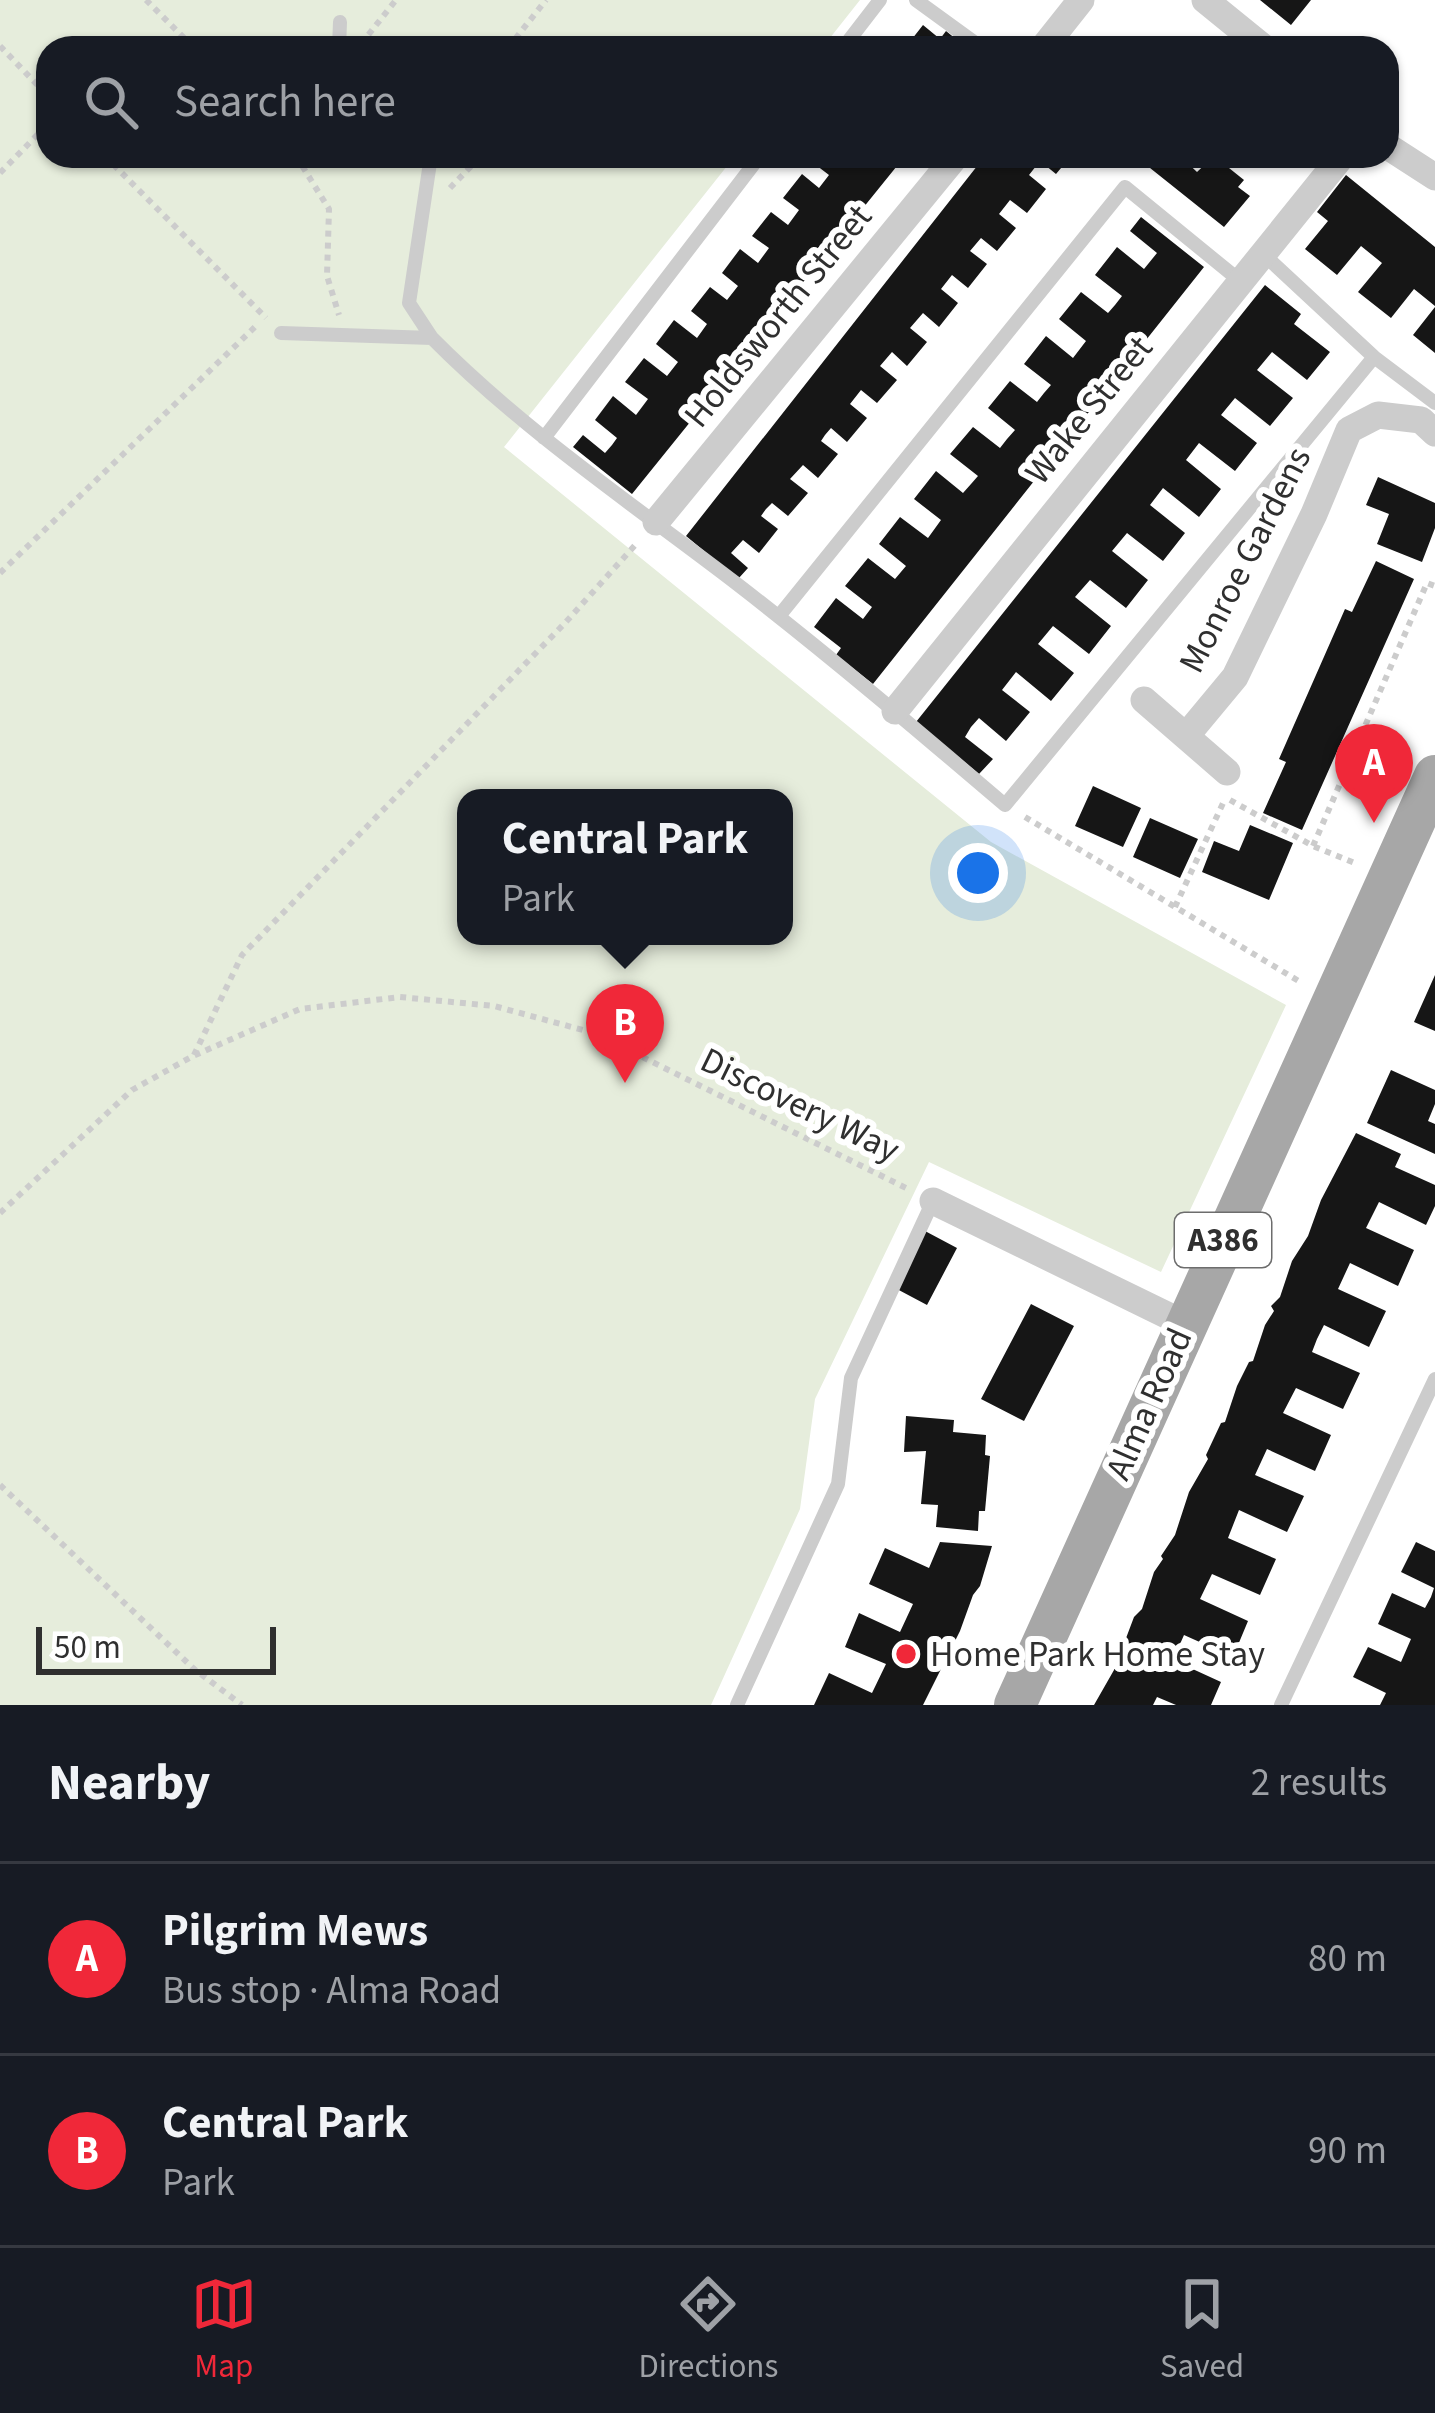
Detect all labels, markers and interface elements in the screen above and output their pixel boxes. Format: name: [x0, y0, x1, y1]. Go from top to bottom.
search box: [36, 36, 1399, 168]
icon: search: [78, 69, 144, 135]
text: Search here: [174, 70, 396, 134]
street label: Holdsworth Street: [672, 193, 884, 439]
street label: Wake Street: [1013, 325, 1165, 495]
street label: Monroe Gardens: [1166, 438, 1324, 682]
pin: A: [1335, 724, 1413, 823]
popup: [457, 789, 793, 945]
text: Central Park: [502, 807, 748, 871]
your location: [948, 843, 1008, 903]
text: Park: [502, 871, 575, 927]
pin: B: [586, 984, 664, 1083]
street label: Discovery Way: [692, 1035, 908, 1175]
road number: A386: [1175, 1213, 1271, 1267]
street label: Alma Road: [1093, 1320, 1205, 1488]
scale bar: [36, 1621, 276, 1674]
text: 50 m: [54, 1624, 121, 1671]
place label: Home Park Home Stay: [930, 1629, 1265, 1680]
marker: Home Park Home Stay: [893, 1641, 919, 1667]
text: Nearby: [48, 1747, 210, 1819]
text: 2 results: [1251, 1755, 1387, 1811]
text: Pilgrim Mews: [162, 1899, 428, 1963]
text: A: [76, 1931, 98, 1987]
text: 80 m: [1308, 1931, 1387, 1987]
text: Bus stop · Alma Road: [162, 1963, 501, 2019]
text: Central Park: [162, 2091, 408, 2155]
text: B: [75, 2123, 99, 2179]
text: 90 m: [1308, 2123, 1387, 2179]
text: Park: [162, 2155, 235, 2211]
tab: Map: [191, 2271, 257, 2390]
tab: Directions: [639, 2271, 778, 2390]
tab: Saved: [1160, 2271, 1244, 2390]

